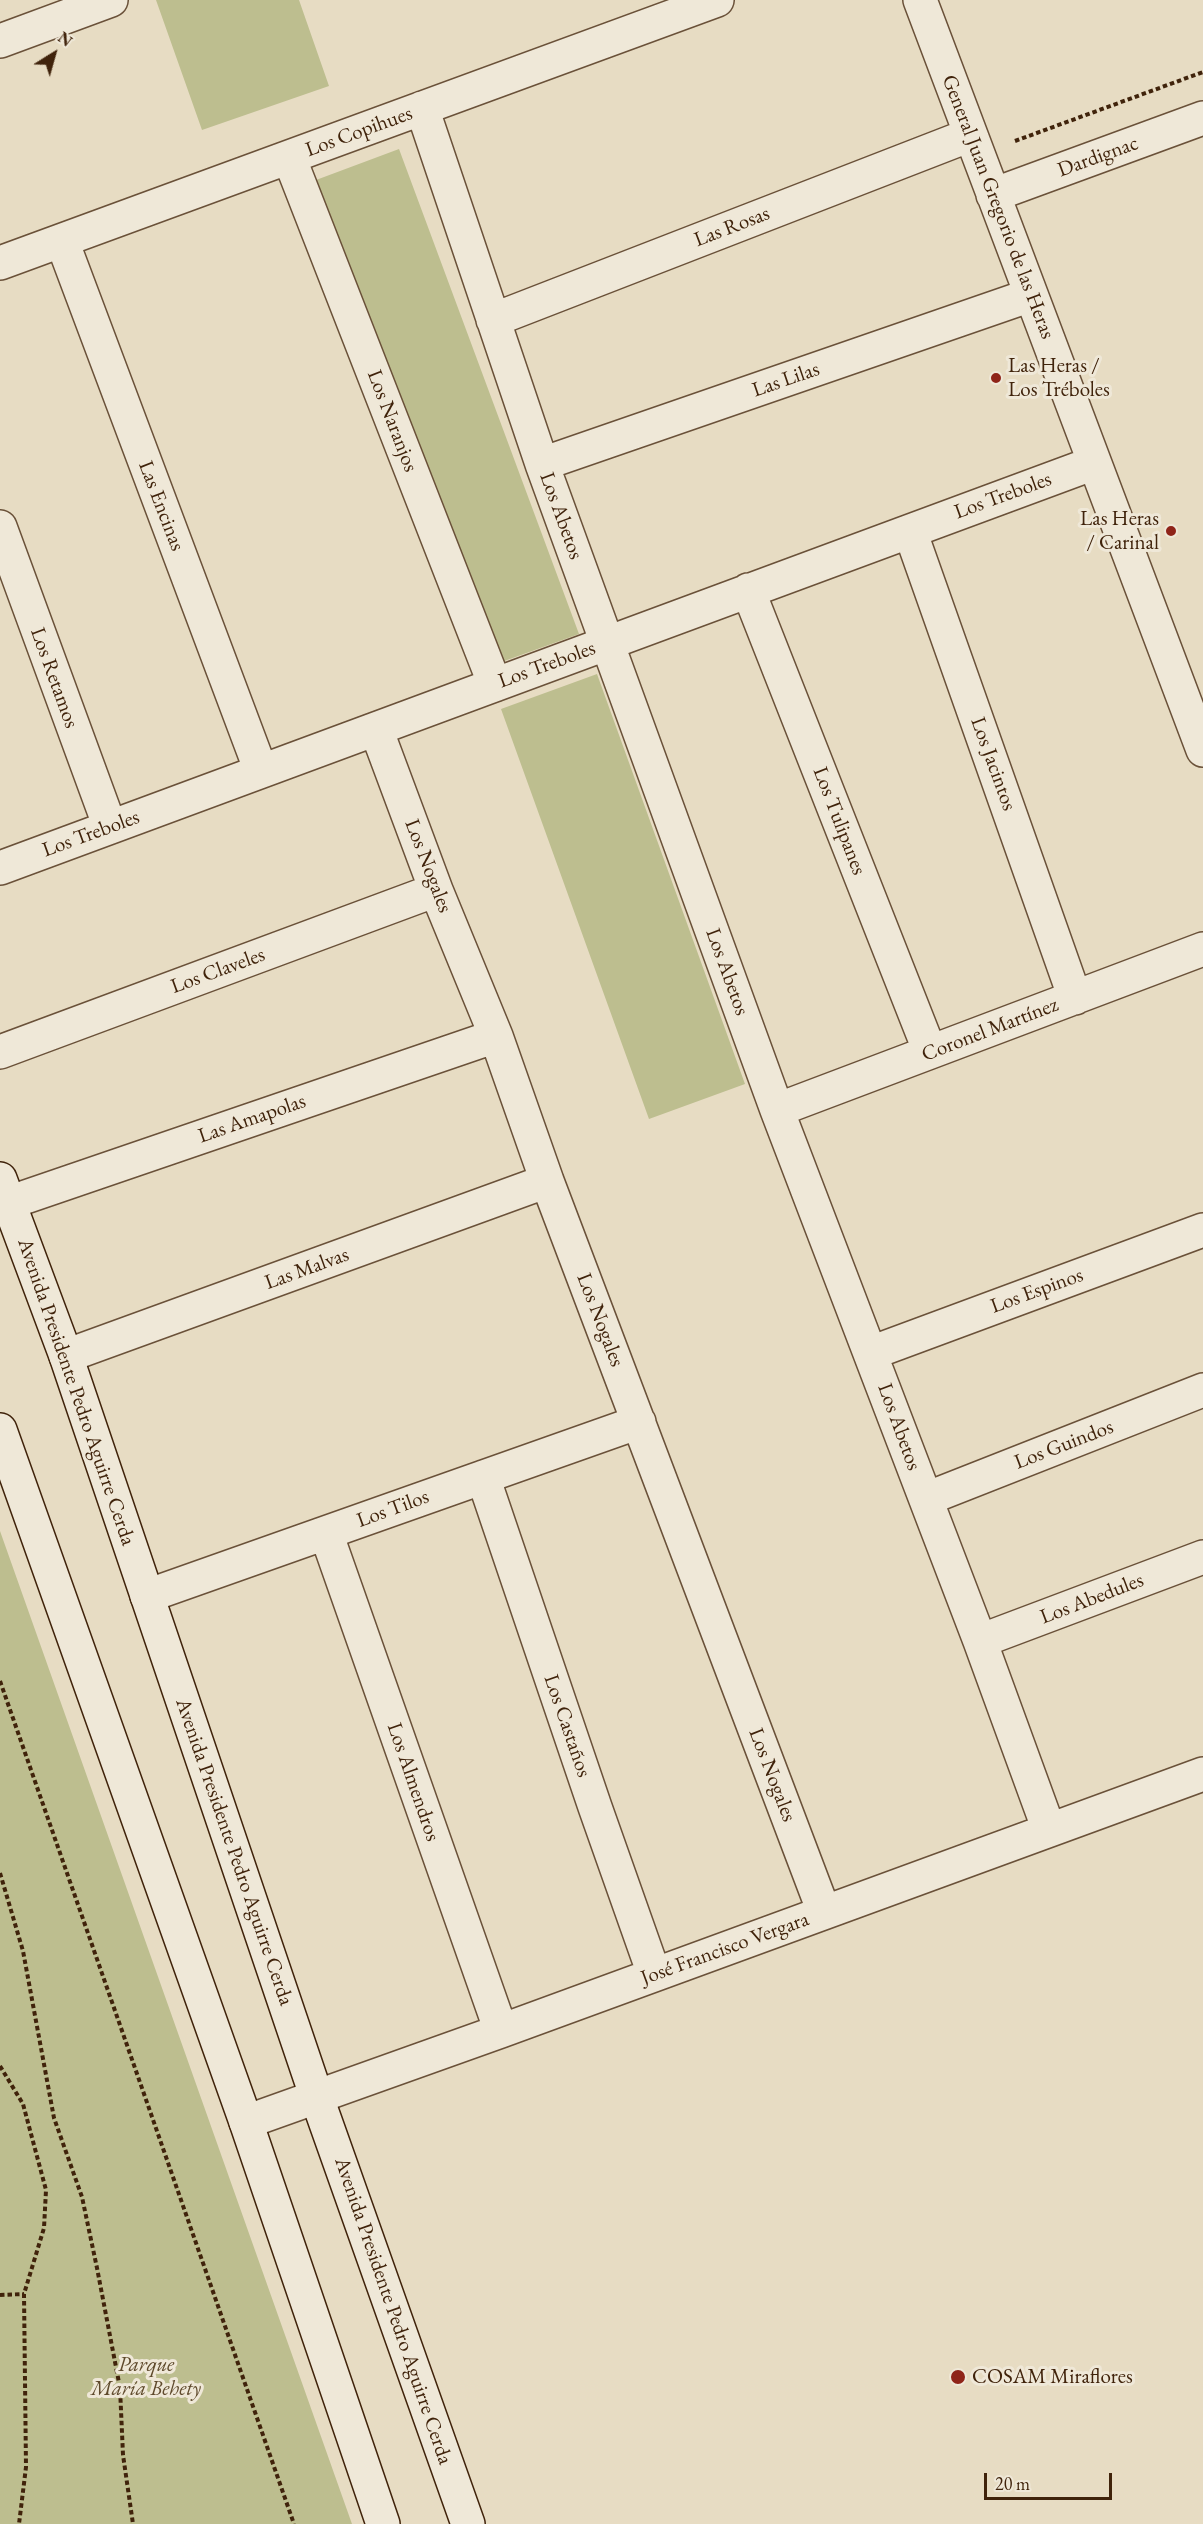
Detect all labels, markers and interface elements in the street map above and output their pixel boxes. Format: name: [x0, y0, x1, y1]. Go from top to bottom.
north arrow: [24, 24, 84, 84]
text: N: [54, 27, 77, 52]
street label: General Juan Gregorio de las Heras: [936, 71, 1060, 343]
street label: Los Copihues: [302, 101, 416, 163]
street label: Dardignac: [1054, 131, 1142, 183]
street label: Las Rosas: [691, 201, 773, 253]
place label: Las Heras / Los Tréboles: [1008, 353, 1110, 403]
street label: Las Lilas: [749, 357, 823, 403]
street label: Los Naranjos: [361, 367, 423, 475]
marker: Las Heras / Los Tréboles: [989, 371, 1003, 385]
street label: Las Encinas: [132, 457, 190, 555]
street label: Los Treboles: [951, 467, 1055, 525]
street label: Los Abetos: [534, 469, 588, 563]
place label: Las Heras / Carinal: [1080, 506, 1159, 556]
marker: Las Heras / Carinal: [1164, 524, 1178, 538]
street label: Los Retamos: [24, 624, 84, 732]
street label: Los Treboles: [495, 636, 599, 694]
street label: Los Jacintos: [964, 714, 1022, 814]
street label: Los Tulipanes: [807, 763, 871, 879]
street label: Los Treboles: [39, 805, 143, 863]
street label: Los Nogales: [399, 816, 457, 916]
street label: Los Abetos: [700, 925, 754, 1019]
street label: Los Claveles: [167, 942, 269, 1000]
street label: Coronel Martínez: [918, 992, 1062, 1068]
street label: Las Amapolas: [195, 1089, 309, 1149]
street label: Avenida Presidente Pedro Aguirre Cerda: [11, 1235, 141, 1549]
street label: Las Malvas: [262, 1242, 352, 1296]
street label: Los Espinos: [987, 1263, 1087, 1319]
street label: Los Nogales: [571, 1270, 629, 1370]
street label: Los Abetos: [872, 1380, 926, 1474]
street label: Los Guindos: [1011, 1415, 1117, 1475]
street label: Los Tilos: [353, 1484, 433, 1534]
street label: Los Abedules: [1037, 1568, 1147, 1630]
street label: Los Castaños: [538, 1671, 596, 1781]
street label: Avenida Presidente Pedro Aguirre Cerda: [169, 1695, 299, 2009]
street label: Los Almendros: [381, 1719, 445, 1845]
street label: Los Nogales: [743, 1725, 801, 1825]
street label: José Francisco Vergara: [637, 1907, 813, 1991]
street label: Avenida Presidente Pedro Aguirre Cerda: [328, 2154, 458, 2468]
park label: Parque María Behety: [91, 2352, 201, 2402]
place label: COSAM Miraflores: [972, 2364, 1133, 2390]
marker: COSAM Miraflores: [949, 2368, 967, 2386]
scale bar: [987, 2461, 1114, 2499]
text: 20 m: [995, 2472, 1030, 2495]

